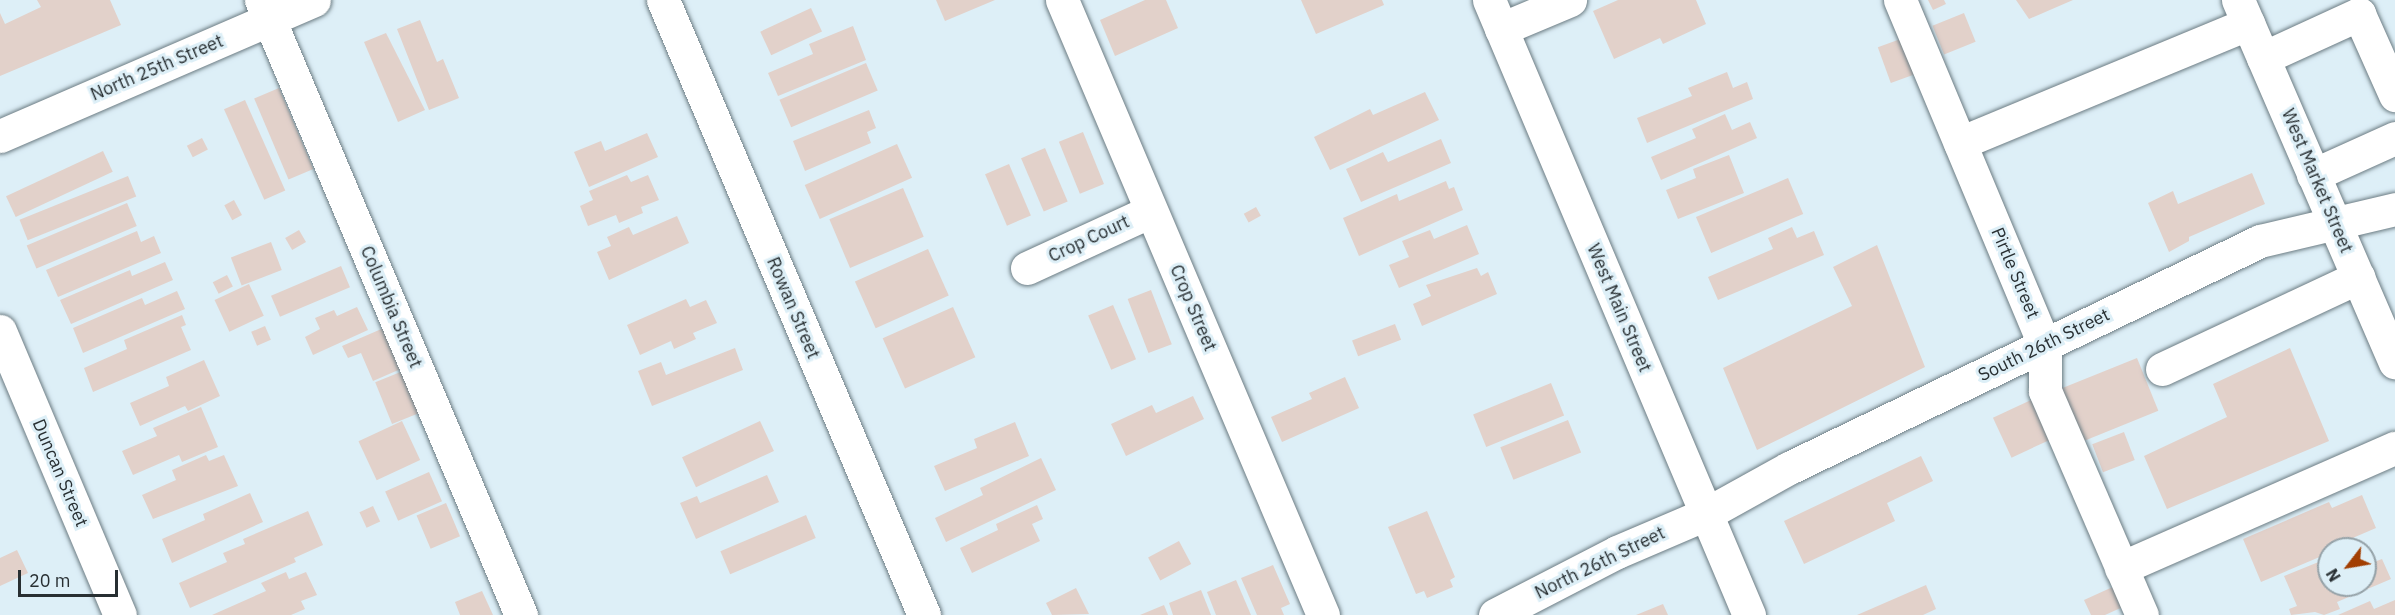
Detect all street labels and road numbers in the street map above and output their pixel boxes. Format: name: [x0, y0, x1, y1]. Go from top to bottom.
street label: North 25th Street: [87, 30, 227, 106]
street label: West Market Street: [2277, 106, 2357, 256]
street label: Crop Court: [1045, 211, 1133, 267]
street label: Pirtle Street: [1986, 224, 2044, 322]
street label: West Main Street: [1582, 241, 1656, 375]
street label: Columbia Street: [356, 243, 426, 371]
street label: Rowan Street: [762, 254, 824, 362]
street label: Crop Street: [1165, 262, 1221, 354]
street label: South 26th Street: [1975, 304, 2113, 386]
street label: Duncan Street: [28, 416, 92, 530]
street label: North 26th Street: [1531, 522, 1669, 604]

